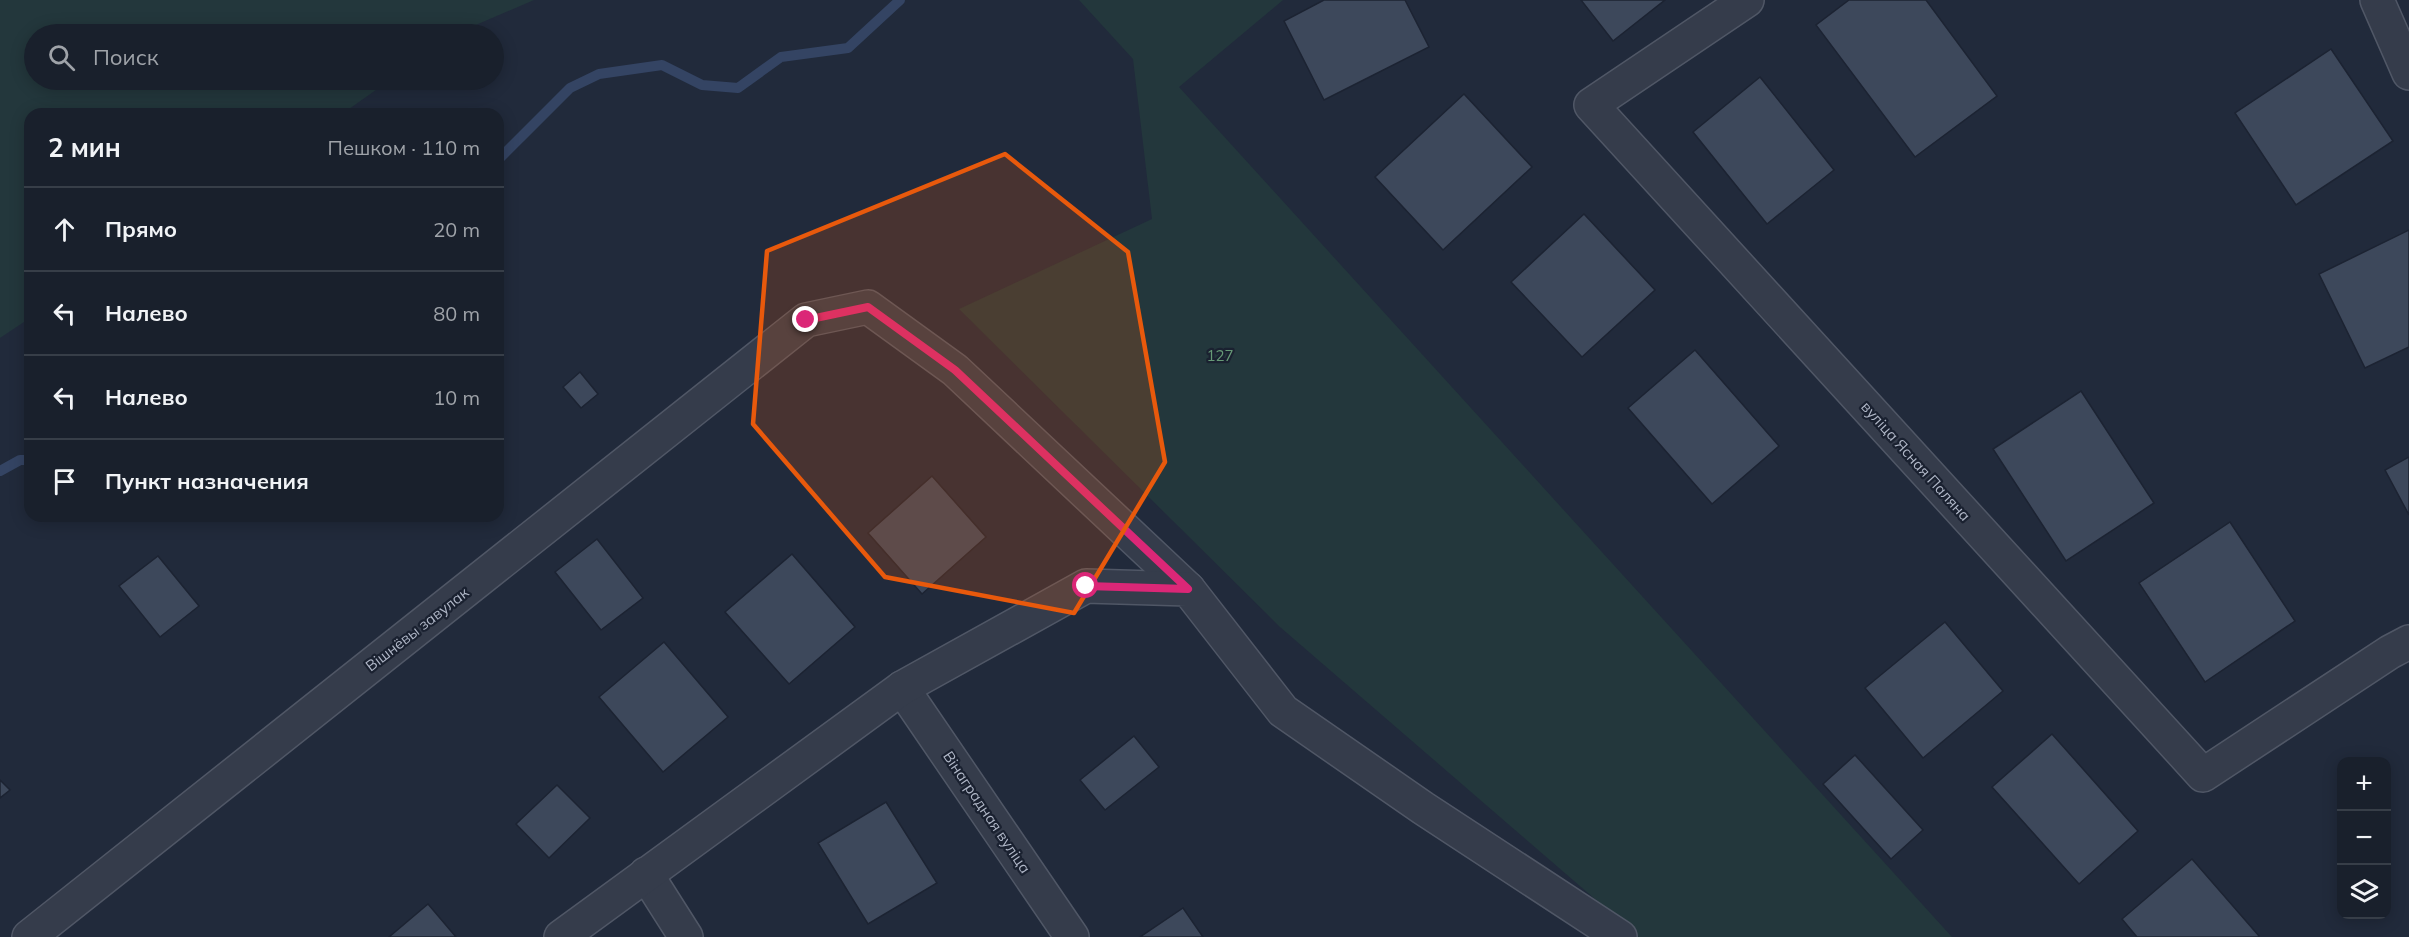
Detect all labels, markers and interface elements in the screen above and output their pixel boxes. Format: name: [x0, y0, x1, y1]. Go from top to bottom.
search box: [24, 24, 504, 90]
icon: search: [45, 41, 78, 74]
text: Поиск: [93, 43, 159, 71]
text: 2 мин: [48, 131, 121, 164]
text: Пешком · 110 m: [328, 135, 480, 160]
icon: ahead: [48, 213, 81, 246]
text: Прямо: [105, 215, 177, 243]
text: 20 m: [433, 217, 480, 242]
icon: left: [48, 297, 81, 330]
text: Налево: [105, 299, 188, 327]
text: 80 m: [433, 301, 480, 326]
route end: [792, 306, 818, 332]
park label: 127: [1206, 346, 1234, 365]
icon: left: [48, 381, 81, 414]
text: Налево: [105, 383, 188, 411]
text: 10 m: [433, 385, 480, 410]
street label: вуліца Ясная Паляна: [1857, 397, 1975, 525]
icon: arrive: [48, 465, 81, 498]
text: Пункт назначения: [105, 467, 309, 495]
route start: [1072, 572, 1098, 598]
street label: Вішнёвы завулак: [362, 582, 473, 675]
street label: Вінаградная вуліца: [939, 747, 1035, 877]
map controls: [2337, 757, 2391, 919]
button: +: [2337, 757, 2391, 811]
button: −: [2337, 811, 2391, 865]
button: layers: [2337, 865, 2391, 919]

